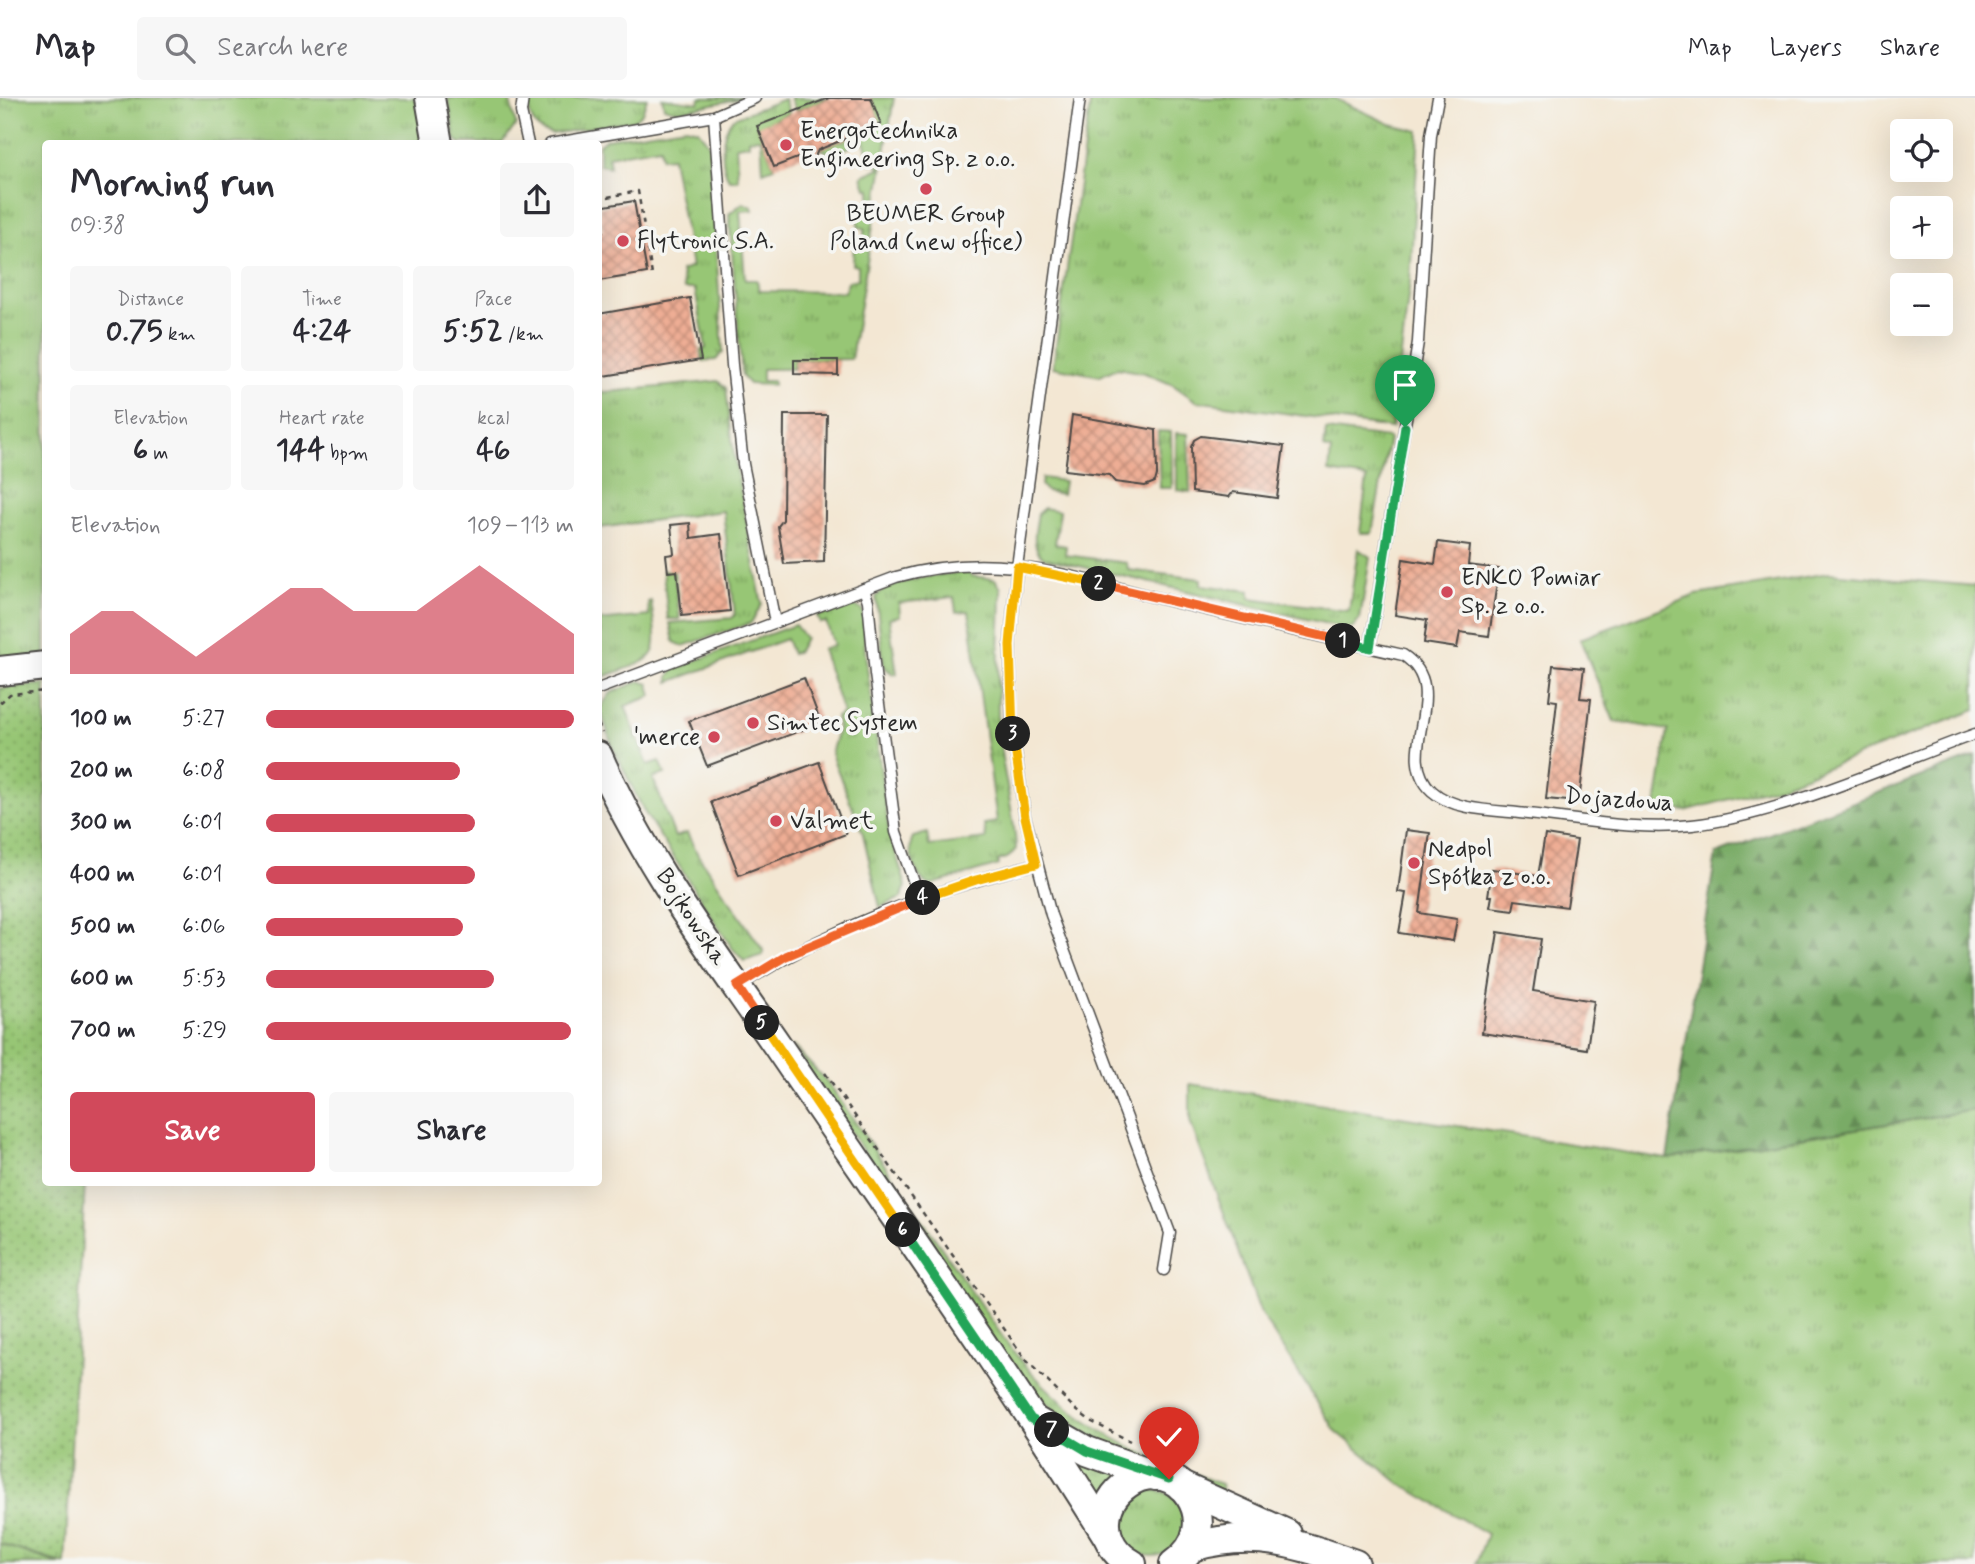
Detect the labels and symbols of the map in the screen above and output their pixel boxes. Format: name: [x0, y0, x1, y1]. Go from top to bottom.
place label: Energotechnika Engineering Sp. z o.o.: [800, 116, 1015, 178]
marker: Energotechnika Engineering Sp. z o.o.: [778, 137, 794, 153]
marker: BEUMER Group Poland (new office): [918, 181, 934, 197]
place label: BEUMER Group Poland (new office): [830, 199, 1023, 258]
place label: Flytronic S.A.: [637, 226, 774, 257]
marker: Flytronic S.A.: [615, 233, 631, 249]
pin: [1375, 355, 1435, 427]
place label: ENKO Pomiar Sp. z o.o.: [1461, 563, 1601, 622]
pin: 2: [1082, 566, 1116, 602]
marker: ENKO Pomiar Sp. z o.o.: [1439, 584, 1455, 600]
pin: 1: [1326, 624, 1360, 658]
place label: Simtec System: [767, 708, 918, 739]
marker: Simtec System: [745, 715, 761, 731]
pin: 3: [996, 716, 1030, 752]
place label: 'merce: [634, 722, 700, 753]
marker: 'merce: [706, 729, 722, 745]
street label: Dojazdowa: [1564, 781, 1674, 819]
place label: Valmet: [790, 806, 874, 837]
marker: Valmet: [768, 813, 784, 829]
place label: Nedpol Spółka z o.o.: [1428, 834, 1551, 893]
marker: Nedpol Spółka z o.o.: [1406, 855, 1422, 871]
street label: Bojkowska: [648, 863, 734, 972]
pin: 4: [906, 880, 940, 916]
pin: 5: [744, 1006, 780, 1040]
pin: 6: [886, 1212, 920, 1248]
pin: [1139, 1407, 1199, 1479]
pin: 7: [1034, 1412, 1070, 1448]

